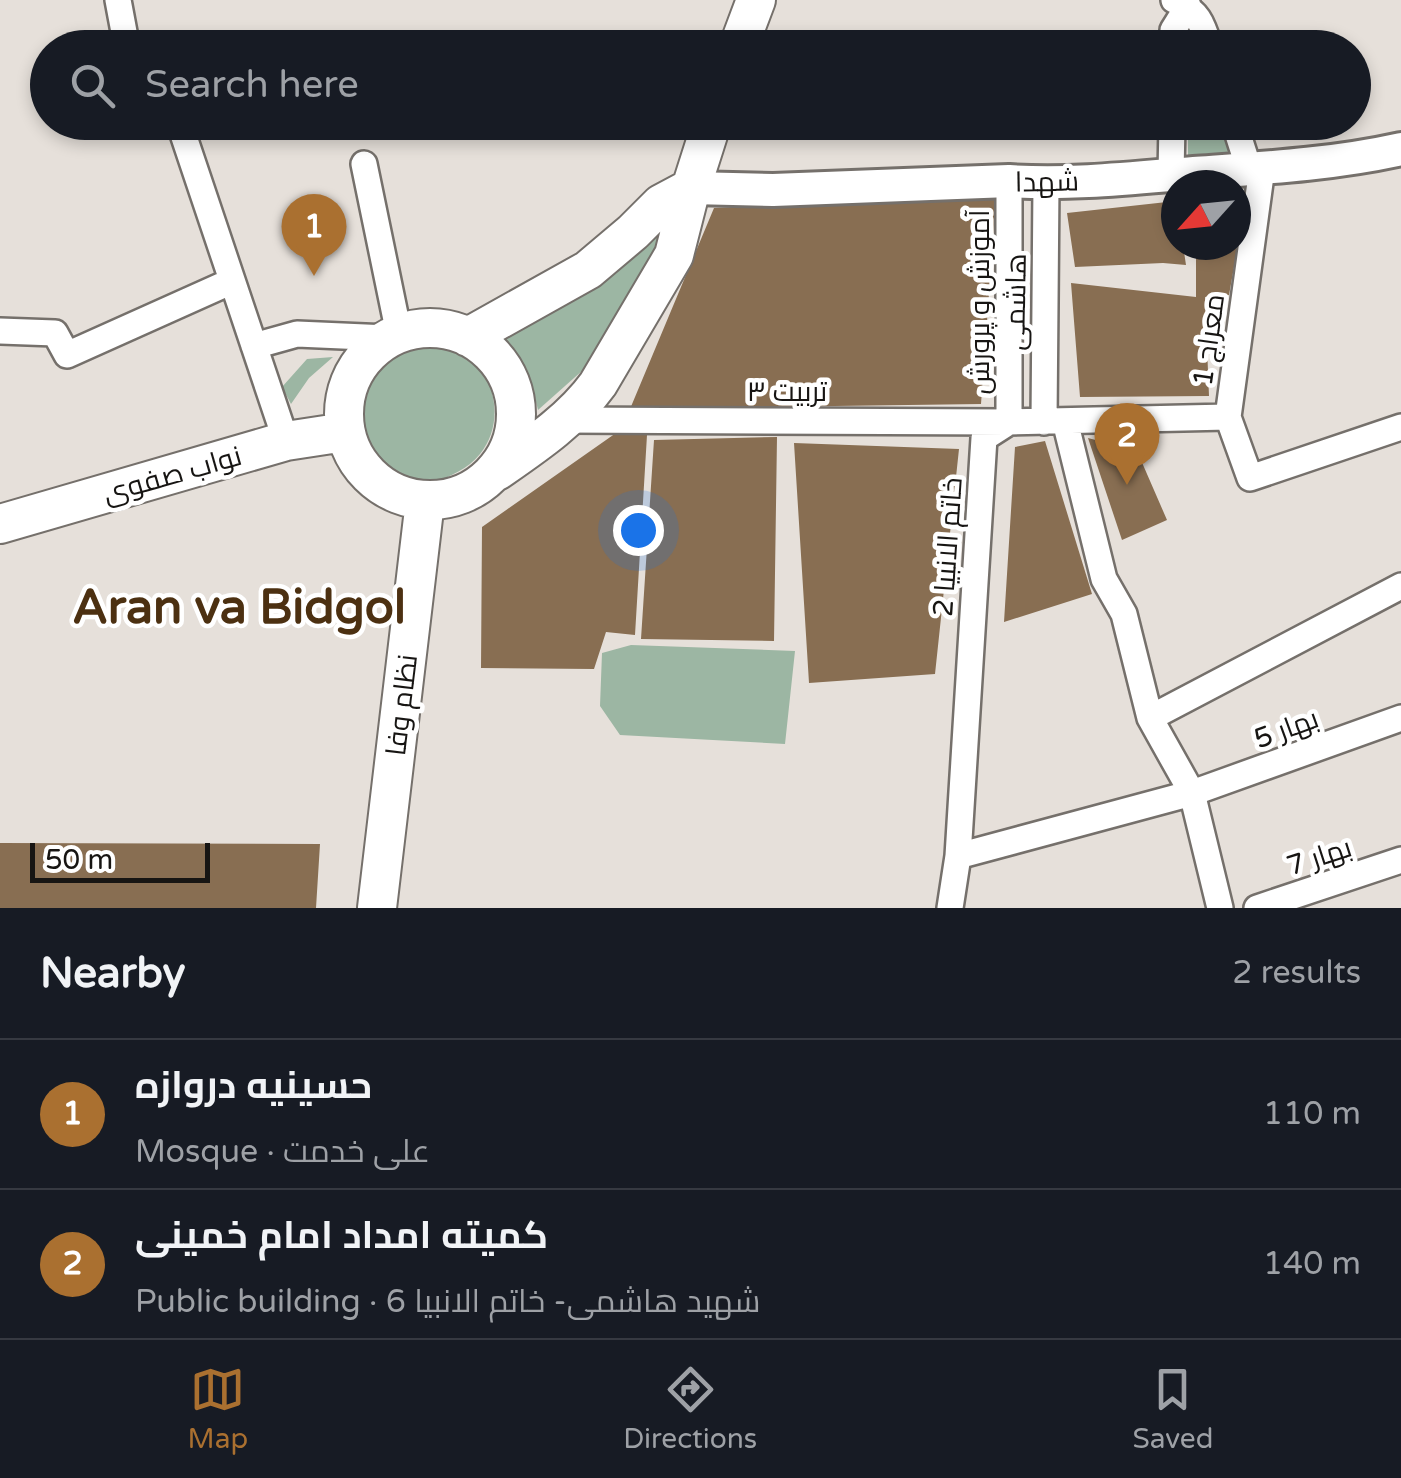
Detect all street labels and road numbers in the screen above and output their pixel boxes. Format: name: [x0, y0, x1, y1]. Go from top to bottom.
street label: شهدا: [1015, 164, 1079, 200]
street label: آموزش و پرورش: [963, 209, 998, 395]
street label: هاشمی: [998, 253, 1034, 351]
street label: معراج 1: [1186, 292, 1233, 389]
street label: تربیت ۳: [747, 375, 828, 409]
street label: نواب صفوی: [99, 439, 246, 511]
street label: خاتم الانبیا 2: [926, 476, 972, 618]
street label: نظام وفا: [379, 652, 427, 758]
street label: بهار 5: [1249, 702, 1323, 756]
street label: بهار 7: [1282, 831, 1356, 883]

